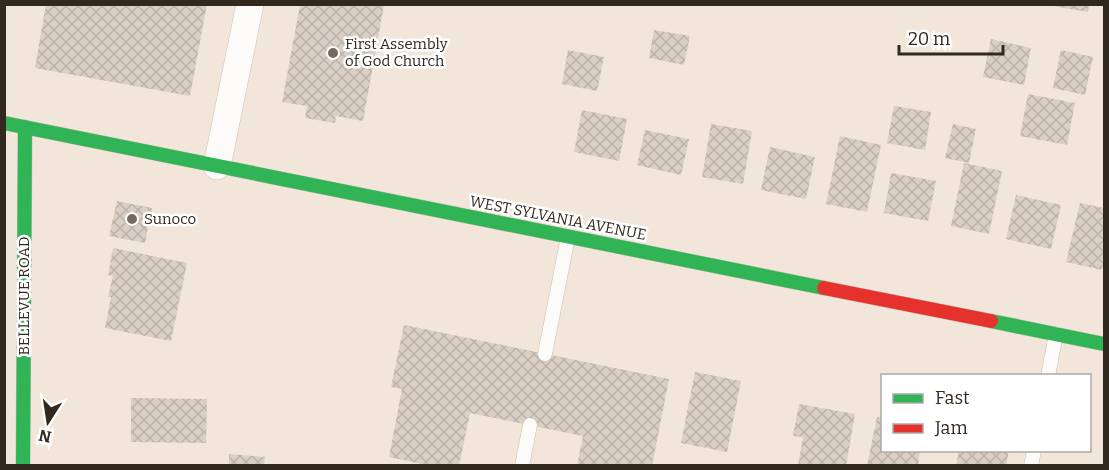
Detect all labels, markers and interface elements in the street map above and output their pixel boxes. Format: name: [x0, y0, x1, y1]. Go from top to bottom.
scale bar: [899, 18, 1002, 56]
text: 20 m: [908, 28, 950, 50]
place label: First Assembly of God Church: [345, 35, 448, 70]
marker: First Assembly of God Church: [326, 46, 340, 60]
street label: WEST SYLVANIA AVENUE: [468, 192, 648, 244]
place label: Sunoco: [144, 210, 196, 228]
marker: Sunoco: [125, 212, 139, 226]
street label: BELLEVUE ROAD: [15, 237, 33, 355]
legend: [881, 374, 1091, 452]
text: Fast: [935, 387, 970, 409]
north arrow: [18, 392, 78, 452]
text: Jam: [934, 417, 968, 439]
text: N: [37, 426, 53, 447]

